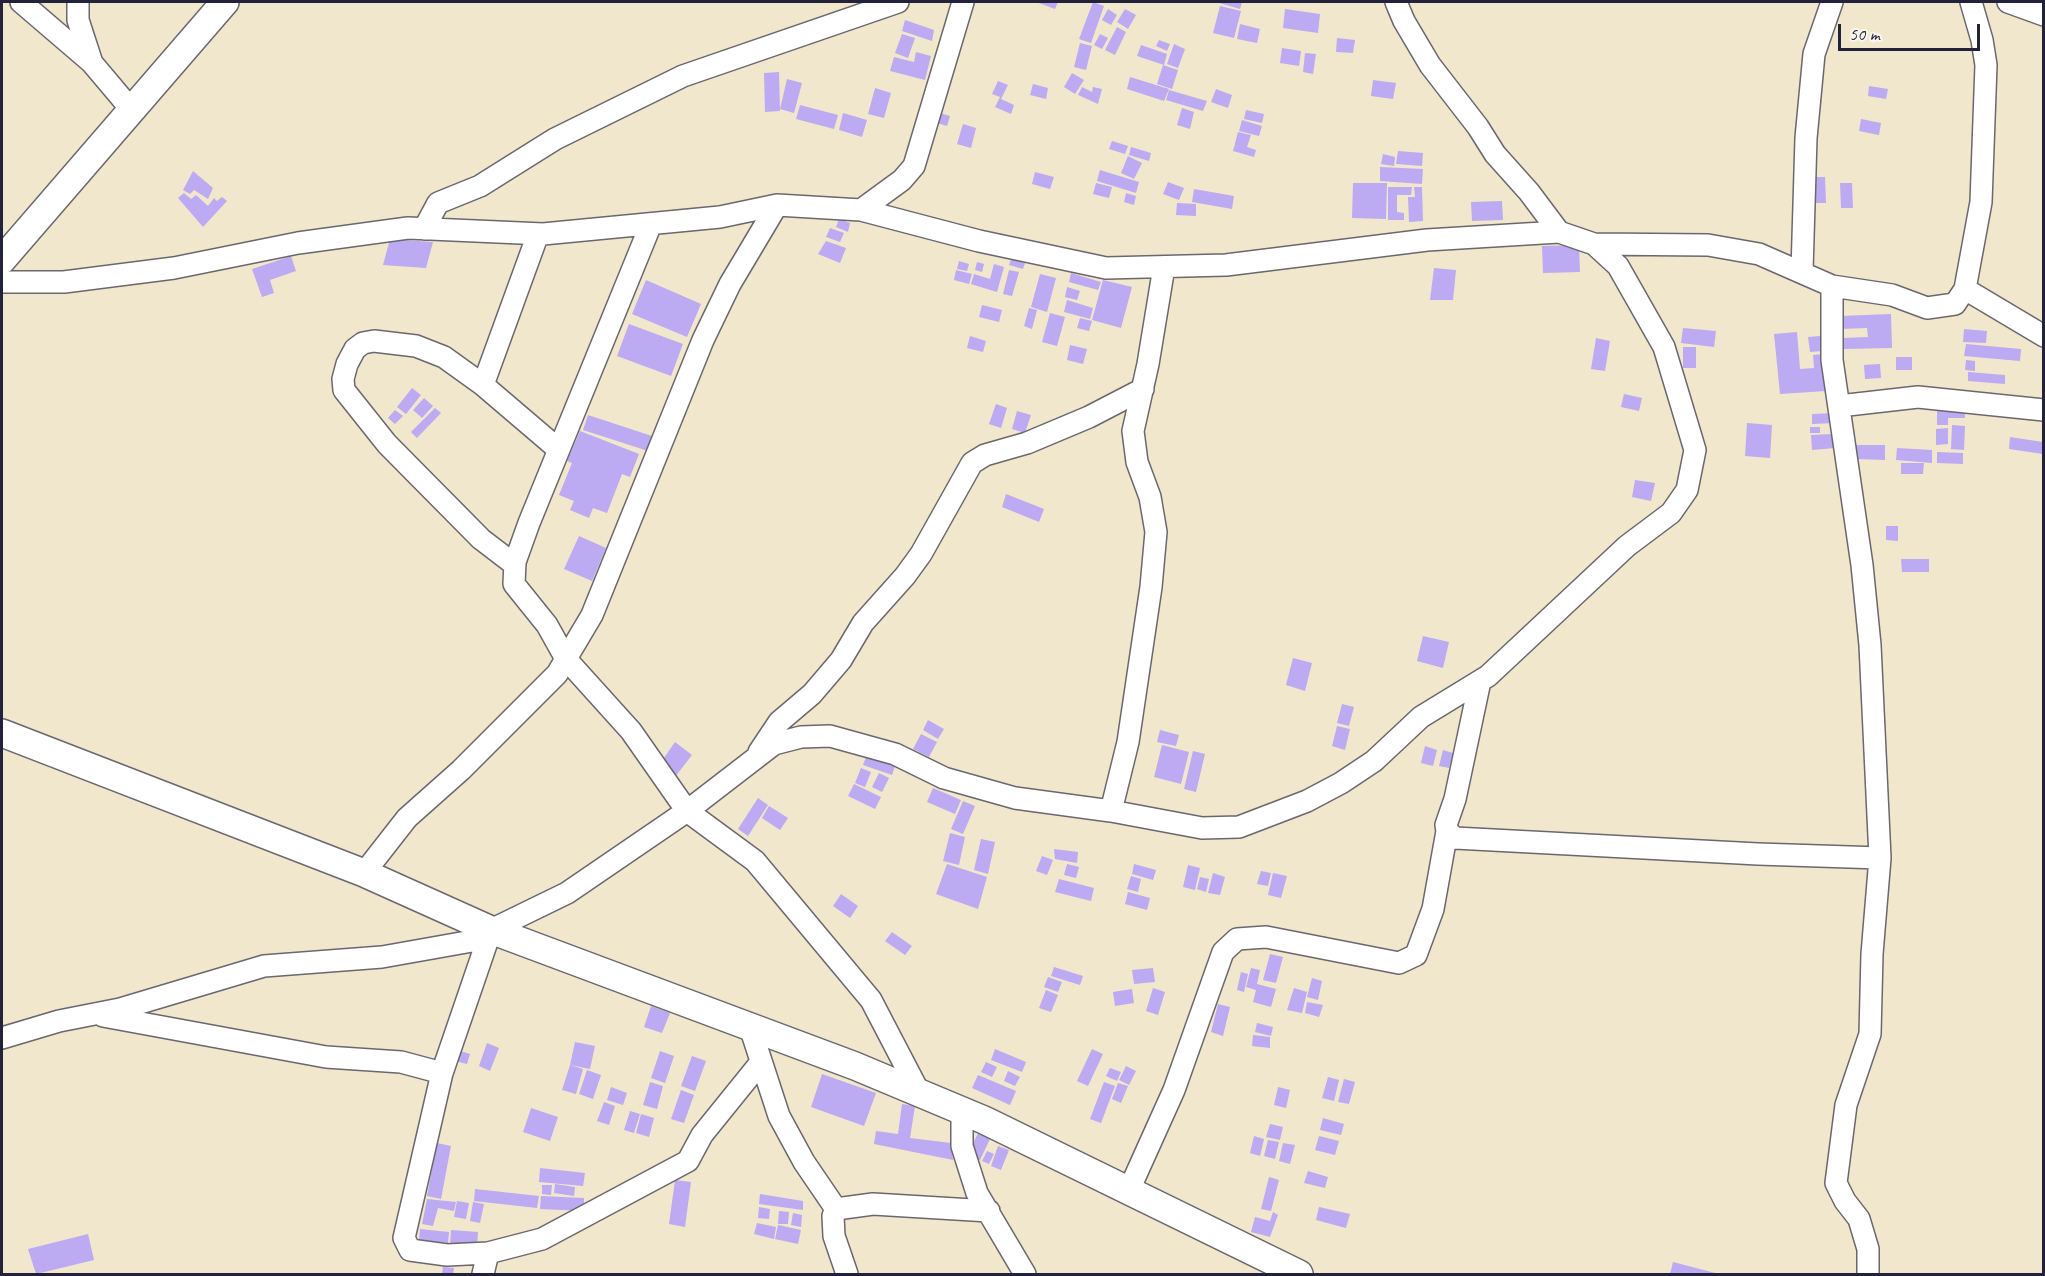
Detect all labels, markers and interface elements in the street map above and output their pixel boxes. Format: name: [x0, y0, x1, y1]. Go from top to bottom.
scale bar: [1841, 12, 1984, 50]
text: 50 m: [1849, 23, 1880, 45]

